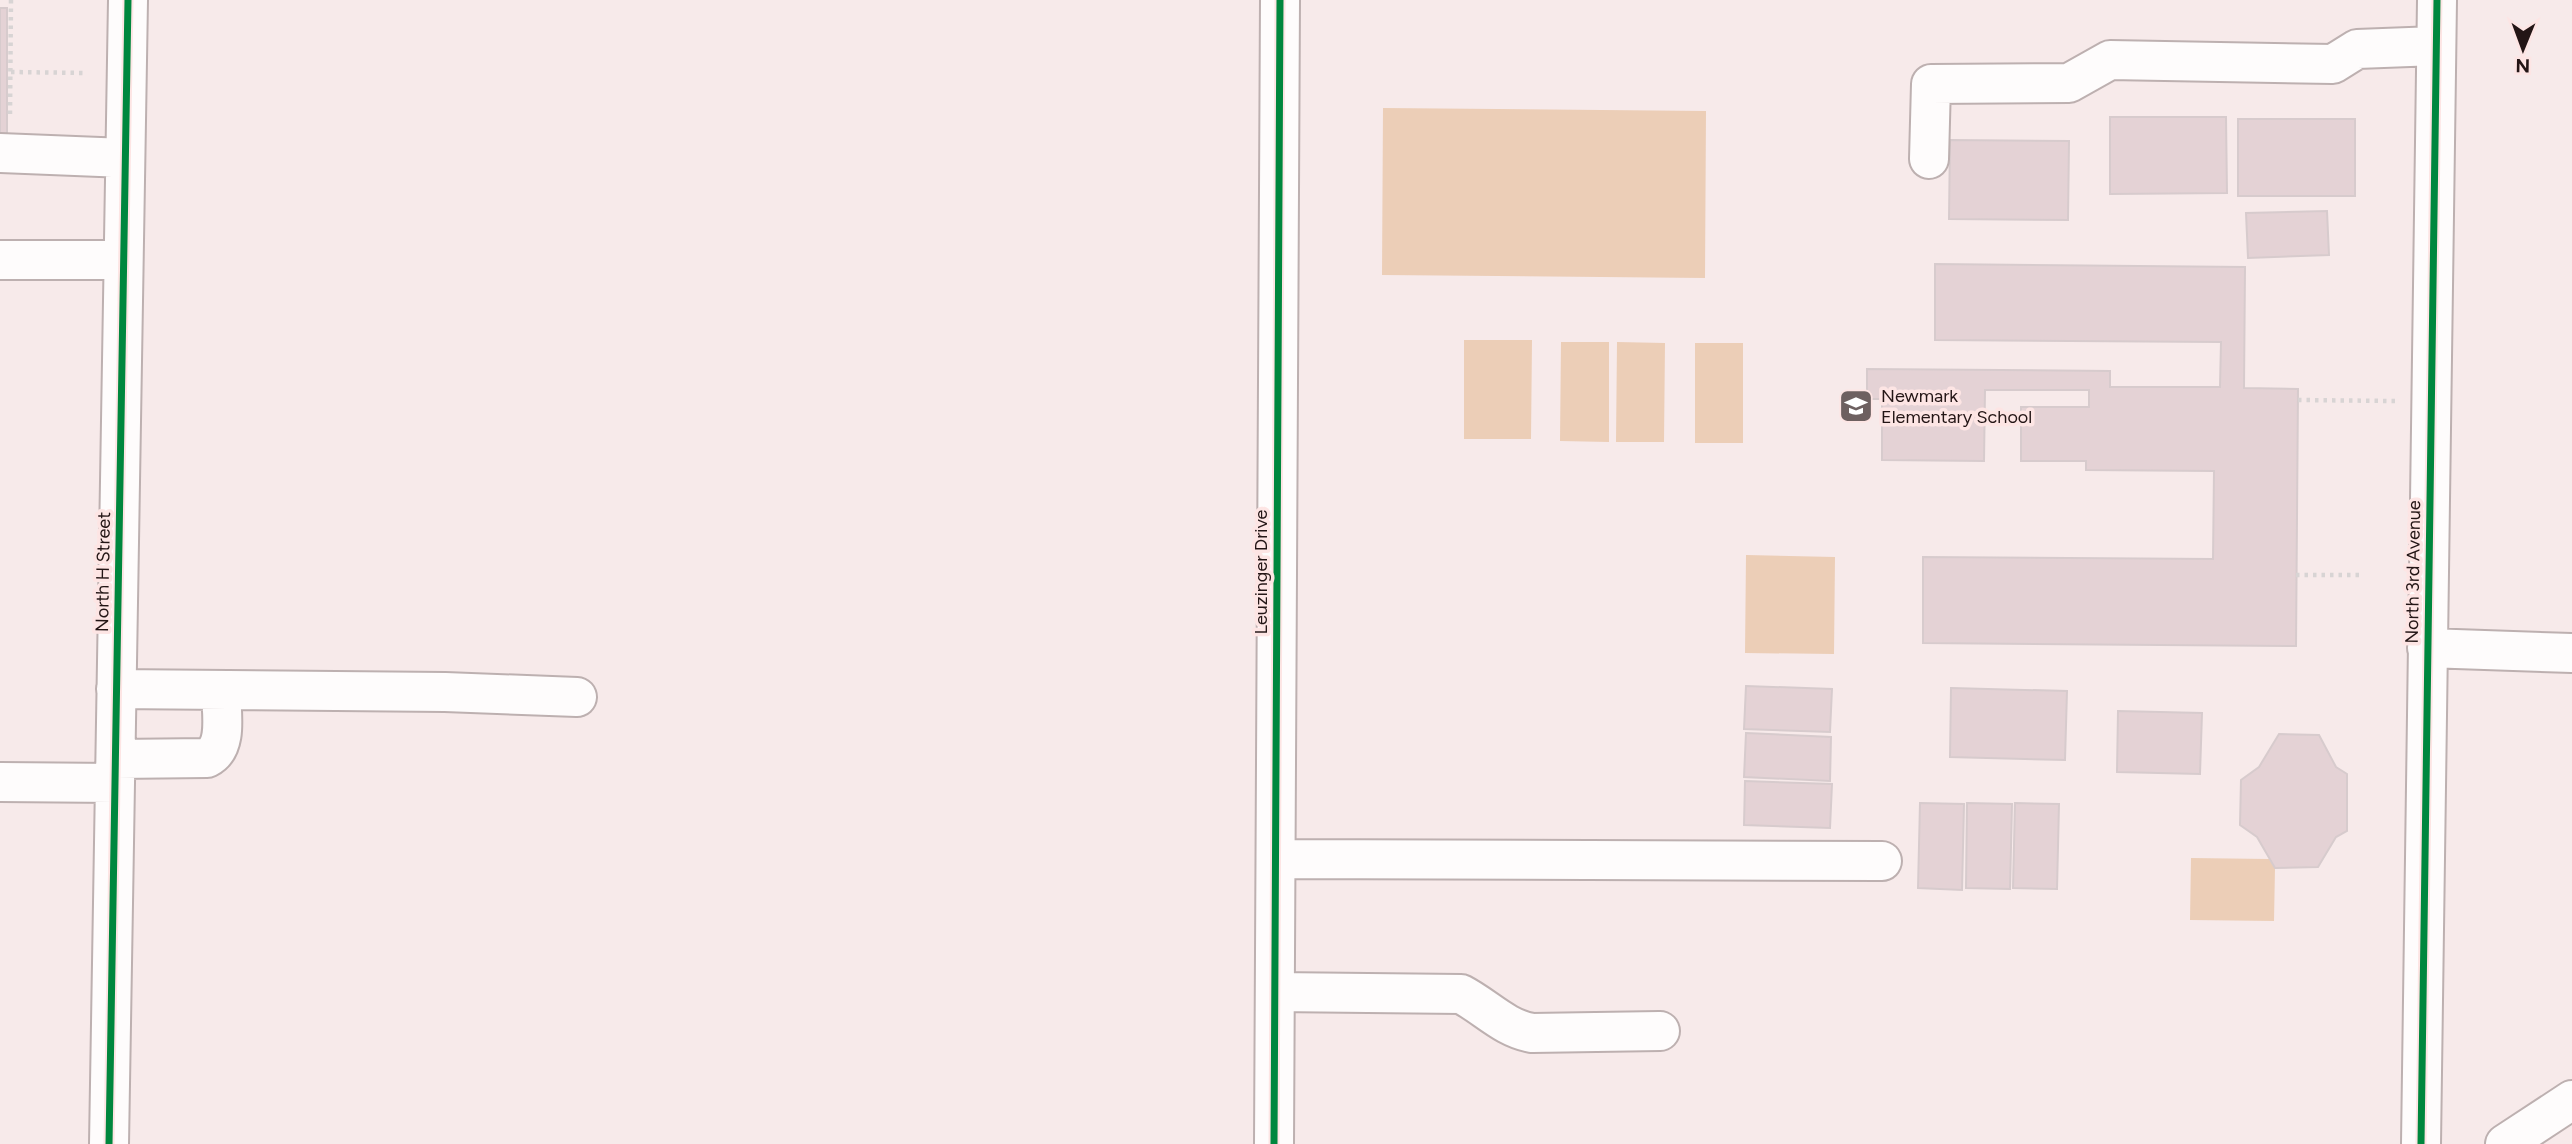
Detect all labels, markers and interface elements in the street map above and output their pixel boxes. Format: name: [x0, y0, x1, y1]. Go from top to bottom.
north arrow: [2488, 14, 2558, 84]
text: N: [2515, 54, 2530, 77]
place label: Newmark Elementary School: [1881, 385, 2032, 428]
school or university icon: Newmark Elementary School: [1837, 387, 1875, 425]
street label: North 3rd Avenue: [2401, 500, 2425, 644]
street label: Leuzinger Drive: [1250, 509, 1272, 634]
street label: North H Street: [91, 512, 115, 632]

